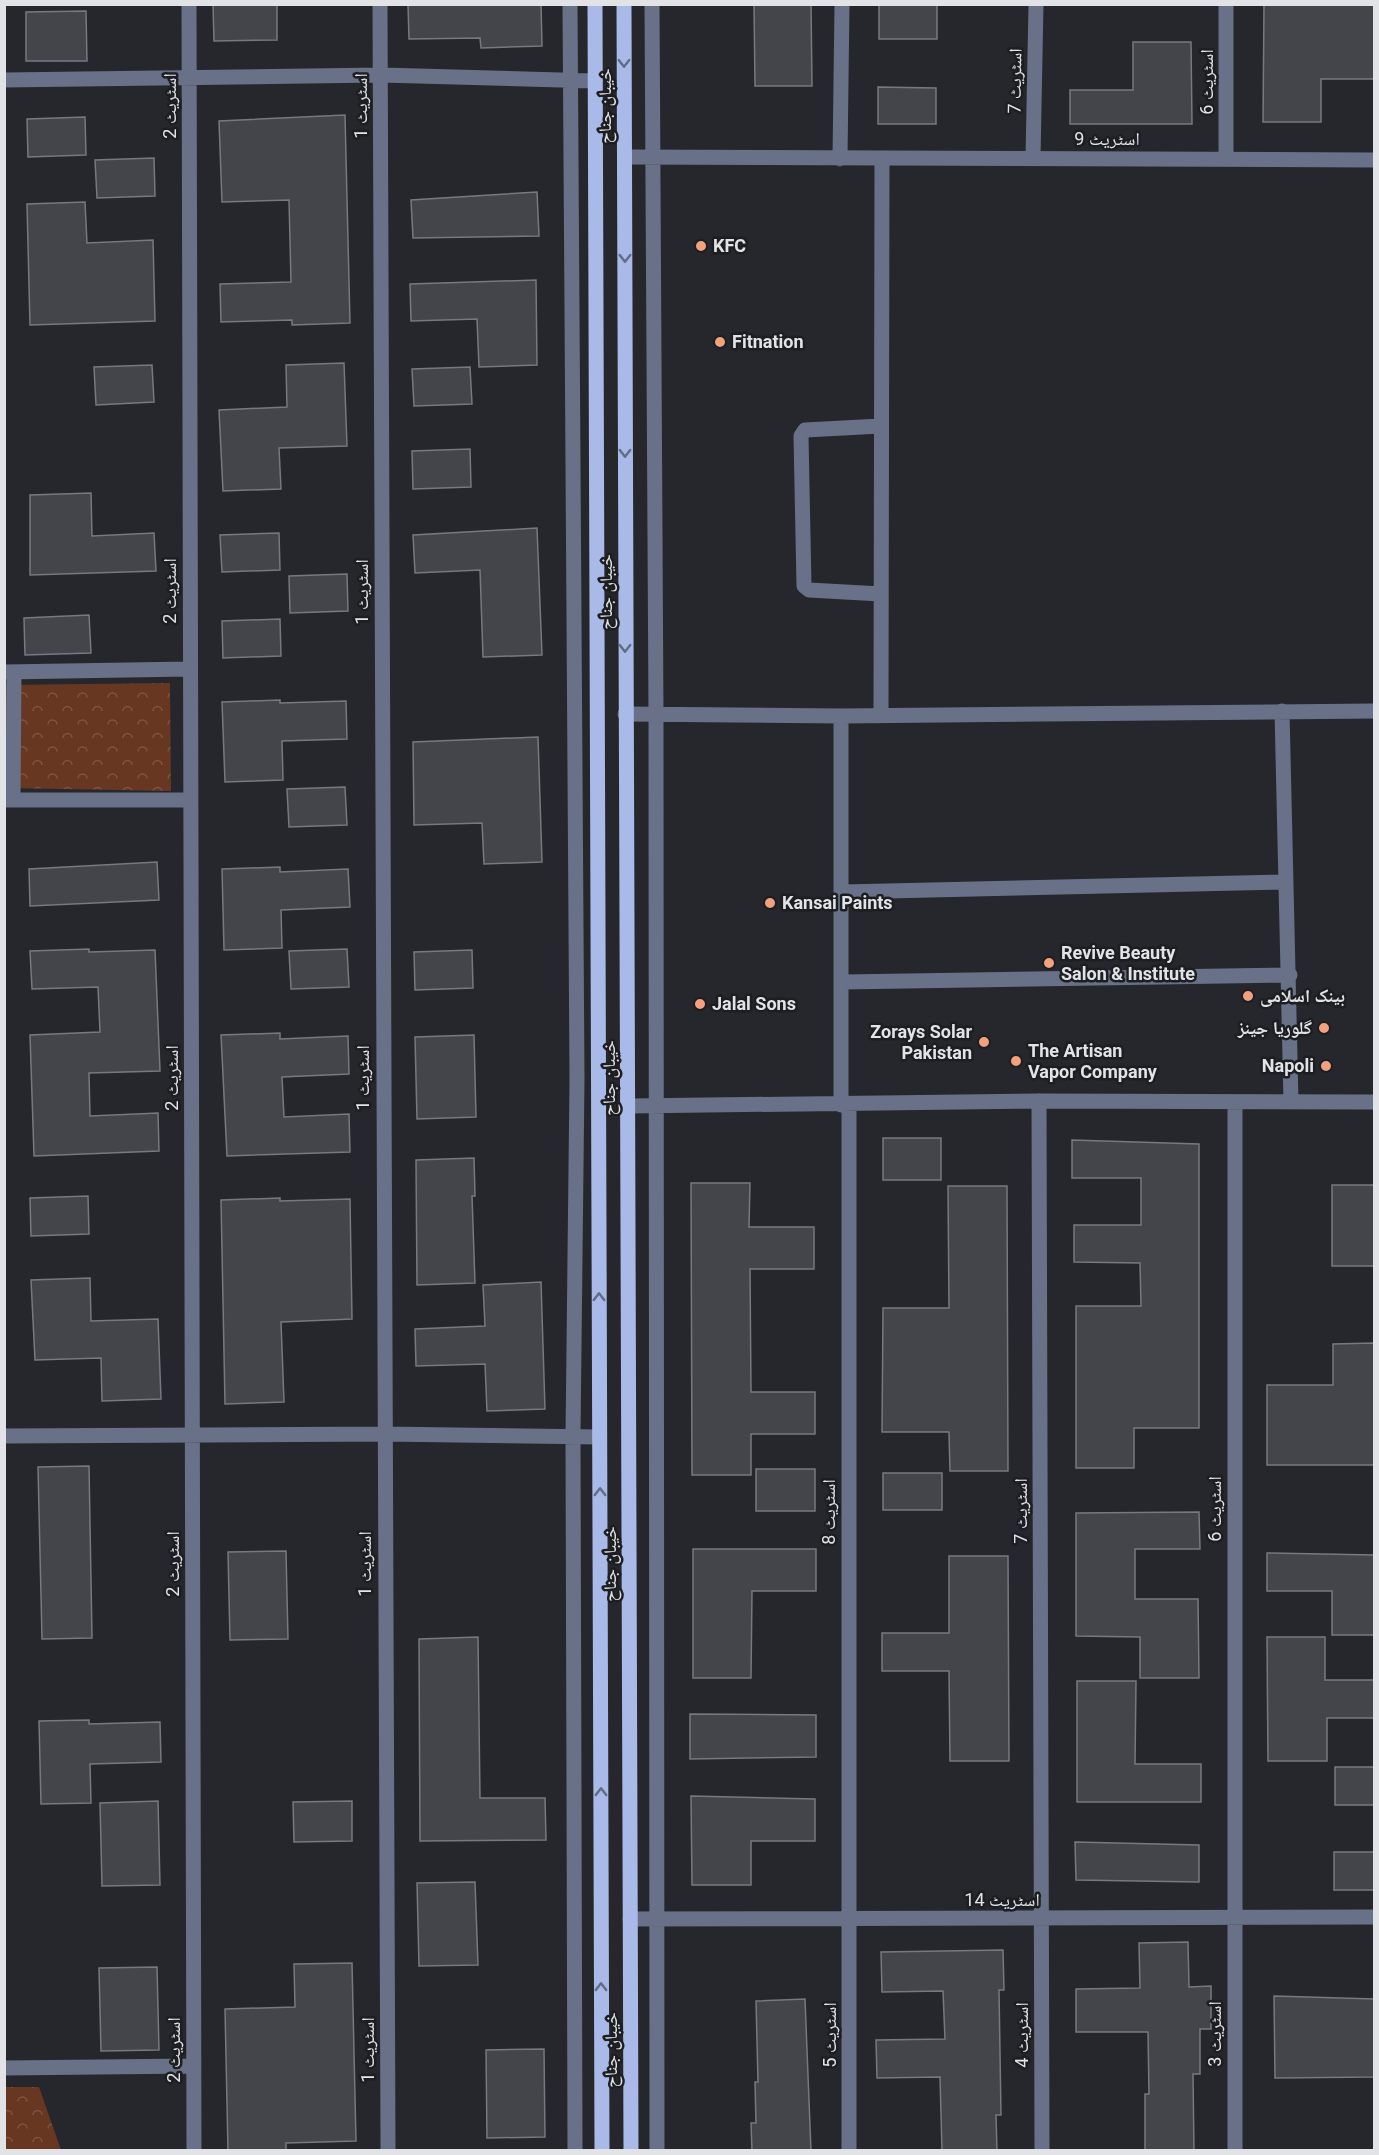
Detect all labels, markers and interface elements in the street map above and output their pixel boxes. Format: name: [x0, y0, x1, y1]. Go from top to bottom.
street label: اسٹریٹ 7: [1003, 48, 1026, 114]
street label: اسٹریٹ 6: [1196, 49, 1217, 115]
one-way arrow: [618, 58, 630, 67]
street label: خیبان جناح: [594, 68, 617, 144]
street label: اسٹریٹ 2: [159, 73, 180, 139]
street label: اسٹریٹ 1: [350, 73, 371, 139]
street label: اسٹریٹ 9: [1074, 128, 1140, 149]
place label: KFC: [713, 235, 746, 256]
marker: KFC: [694, 239, 708, 253]
one-way arrow: [619, 253, 631, 262]
place label: Fitnation: [732, 331, 804, 352]
marker: Fitnation: [713, 335, 727, 349]
one-way arrow: [619, 448, 631, 457]
street label: خیبان جناح: [595, 554, 618, 630]
street label: اسٹریٹ 2: [159, 558, 180, 624]
street label: اسٹریٹ 1: [351, 559, 372, 625]
one-way arrow: [619, 643, 631, 652]
place label: Kansai Paints: [782, 892, 893, 913]
marker: Kansai Paints: [763, 896, 777, 910]
place label: Revive Beauty Salon & Institute: [1061, 942, 1195, 984]
marker: Revive Beauty Salon & Institute: [1042, 956, 1056, 970]
place label: بینک اسلامی: [1260, 985, 1345, 1007]
marker: بینک اسلامی: [1241, 989, 1255, 1003]
place label: Jalal Sons: [712, 993, 796, 1014]
marker: Jalal Sons: [693, 997, 707, 1011]
place label: گلوریا جینز: [1237, 1017, 1312, 1038]
place label: Zorays Solar Pakistan: [870, 1021, 972, 1063]
marker: گلوریا جینز: [1317, 1021, 1331, 1035]
marker: Zorays Solar Pakistan: [977, 1035, 991, 1049]
street label: خیبان جناح: [598, 1040, 621, 1116]
place label: The Artisan Vapor Company: [1028, 1040, 1158, 1082]
street label: اسٹریٹ 2: [161, 1045, 182, 1111]
street label: اسٹریٹ 1: [352, 1045, 373, 1111]
marker: The Artisan Vapor Company: [1009, 1054, 1023, 1068]
place label: Napoli: [1262, 1055, 1314, 1076]
marker: Napoli: [1319, 1059, 1333, 1073]
one-way arrow: [593, 1293, 605, 1302]
street label: اسٹریٹ 6: [1204, 1476, 1225, 1542]
street label: اسٹریٹ 7: [1010, 1478, 1031, 1544]
street label: اسٹریٹ 8: [818, 1479, 839, 1545]
one-way arrow: [594, 1488, 606, 1497]
street label: خیبان جناح: [599, 1526, 622, 1602]
street label: اسٹریٹ 2: [162, 1531, 183, 1597]
street label: اسٹریٹ 1: [354, 1531, 375, 1597]
one-way arrow: [595, 1788, 607, 1797]
street label: اسٹریٹ 14: [964, 1889, 1040, 1910]
one-way arrow: [595, 1983, 607, 1992]
street label: اسٹریٹ 3: [1204, 2001, 1225, 2067]
street label: اسٹریٹ 5: [819, 2002, 840, 2068]
street label: اسٹریٹ 4: [1011, 2002, 1032, 2068]
street label: خیبان جناح: [600, 2012, 623, 2088]
street label: اسٹریٹ 2: [163, 2017, 184, 2083]
street label: اسٹریٹ 1: [357, 2017, 378, 2083]

